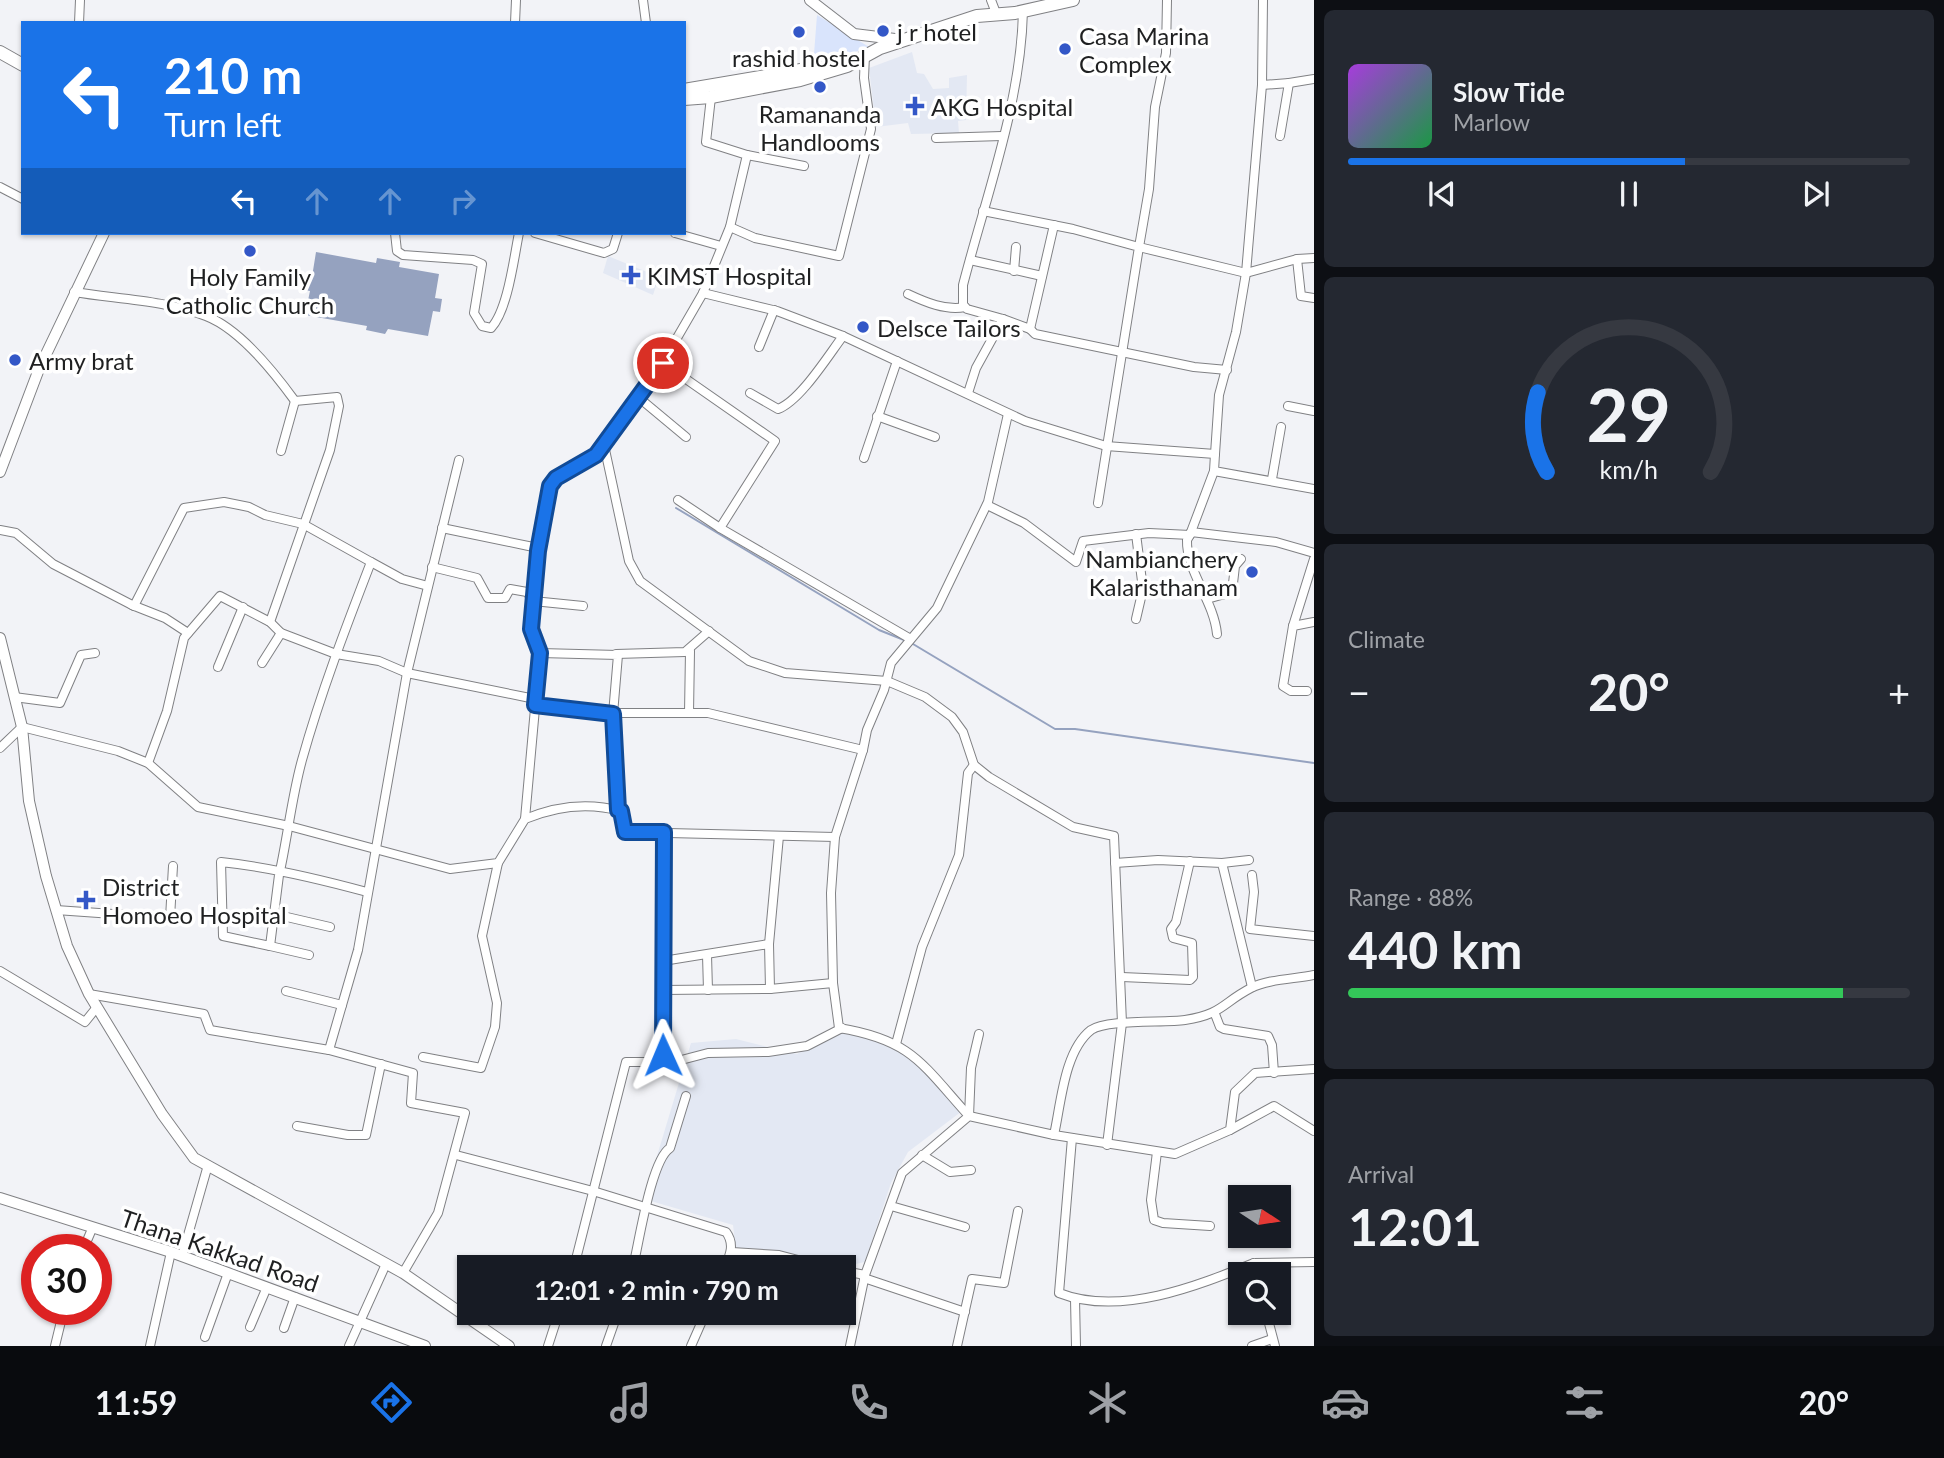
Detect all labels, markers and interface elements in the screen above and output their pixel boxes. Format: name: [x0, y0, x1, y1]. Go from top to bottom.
place label: j r hotel: [896, 17, 977, 46]
place label: Casa Marina Complex: [1079, 21, 1209, 78]
marker: j r hotel: [875, 23, 891, 39]
marker: rashid hostel: [791, 24, 807, 40]
marker: Casa Marina Complex: [1057, 41, 1073, 57]
place label: rashid hostel: [732, 43, 866, 72]
text: 210 m: [164, 46, 302, 104]
icon: left: [49, 49, 140, 140]
text: Slow Tide: [1453, 76, 1565, 108]
marker: Ramananda Handlooms: [812, 79, 828, 95]
place label: AKG Hospital: [931, 92, 1073, 121]
marker: AKG Hospital: [905, 96, 925, 116]
place label: Ramananda Handlooms: [759, 99, 881, 156]
text: Turn left: [164, 105, 281, 144]
text: Marlow: [1453, 108, 1530, 136]
icon: previous: [1423, 175, 1461, 213]
icon: pause: [1610, 175, 1648, 213]
icon: next: [1797, 175, 1835, 213]
icon: left: [225, 182, 263, 220]
icon: ahead: [298, 182, 336, 220]
icon: ahead: [371, 182, 409, 220]
icon: right: [444, 182, 482, 220]
marker: Holy Family Catholic Church: [242, 243, 258, 259]
place label: KIMST Hospital: [647, 261, 812, 290]
place label: Holy Family Catholic Church: [166, 262, 334, 319]
marker: KIMST Hospital: [621, 265, 641, 285]
place label: Delsce Tailors: [877, 313, 1021, 342]
marker: Delsce Tailors: [855, 319, 871, 335]
pin: [633, 333, 693, 393]
icon: arrive: [644, 344, 682, 382]
place label: Army brat: [29, 346, 134, 375]
marker: Army brat: [7, 352, 23, 368]
text: 29: [1587, 370, 1671, 458]
text: km/h: [1600, 454, 1658, 484]
place label: Nambianchery Kalaristhanam: [1085, 544, 1239, 601]
marker: Nambianchery Kalaristhanam: [1244, 564, 1260, 580]
text: Climate: [1348, 625, 1425, 653]
text: 20°: [1588, 660, 1670, 722]
text: −: [1348, 669, 1370, 715]
text: +: [1888, 669, 1910, 715]
place label: District Homoeo Hospital: [102, 872, 287, 929]
text: Range · 88%: [1348, 883, 1473, 911]
marker: District Homoeo Hospital: [76, 890, 96, 910]
text: 440 km: [1348, 918, 1522, 980]
position arrow: [626, 1018, 700, 1092]
text: Arrival: [1348, 1160, 1414, 1188]
north arrow: [1228, 1185, 1292, 1248]
map controls: [1228, 1185, 1291, 1325]
text: 12:01: [1348, 1195, 1482, 1257]
street label: Thana Kakkad Road: [117, 1202, 323, 1298]
speed limit sign: 30: [21, 1234, 112, 1325]
button: search: [1228, 1262, 1291, 1325]
text: 12:01 · 2 min · 790 m: [534, 1274, 779, 1306]
icon: directions: [367, 1378, 416, 1427]
icon: music: [606, 1378, 655, 1427]
icon: phone: [844, 1378, 893, 1427]
icon: climate: [1083, 1378, 1132, 1427]
icon: car: [1321, 1378, 1370, 1427]
icon: filters: [1560, 1378, 1609, 1427]
text: 11:59: [95, 1383, 177, 1422]
text: 20°: [1799, 1383, 1849, 1422]

